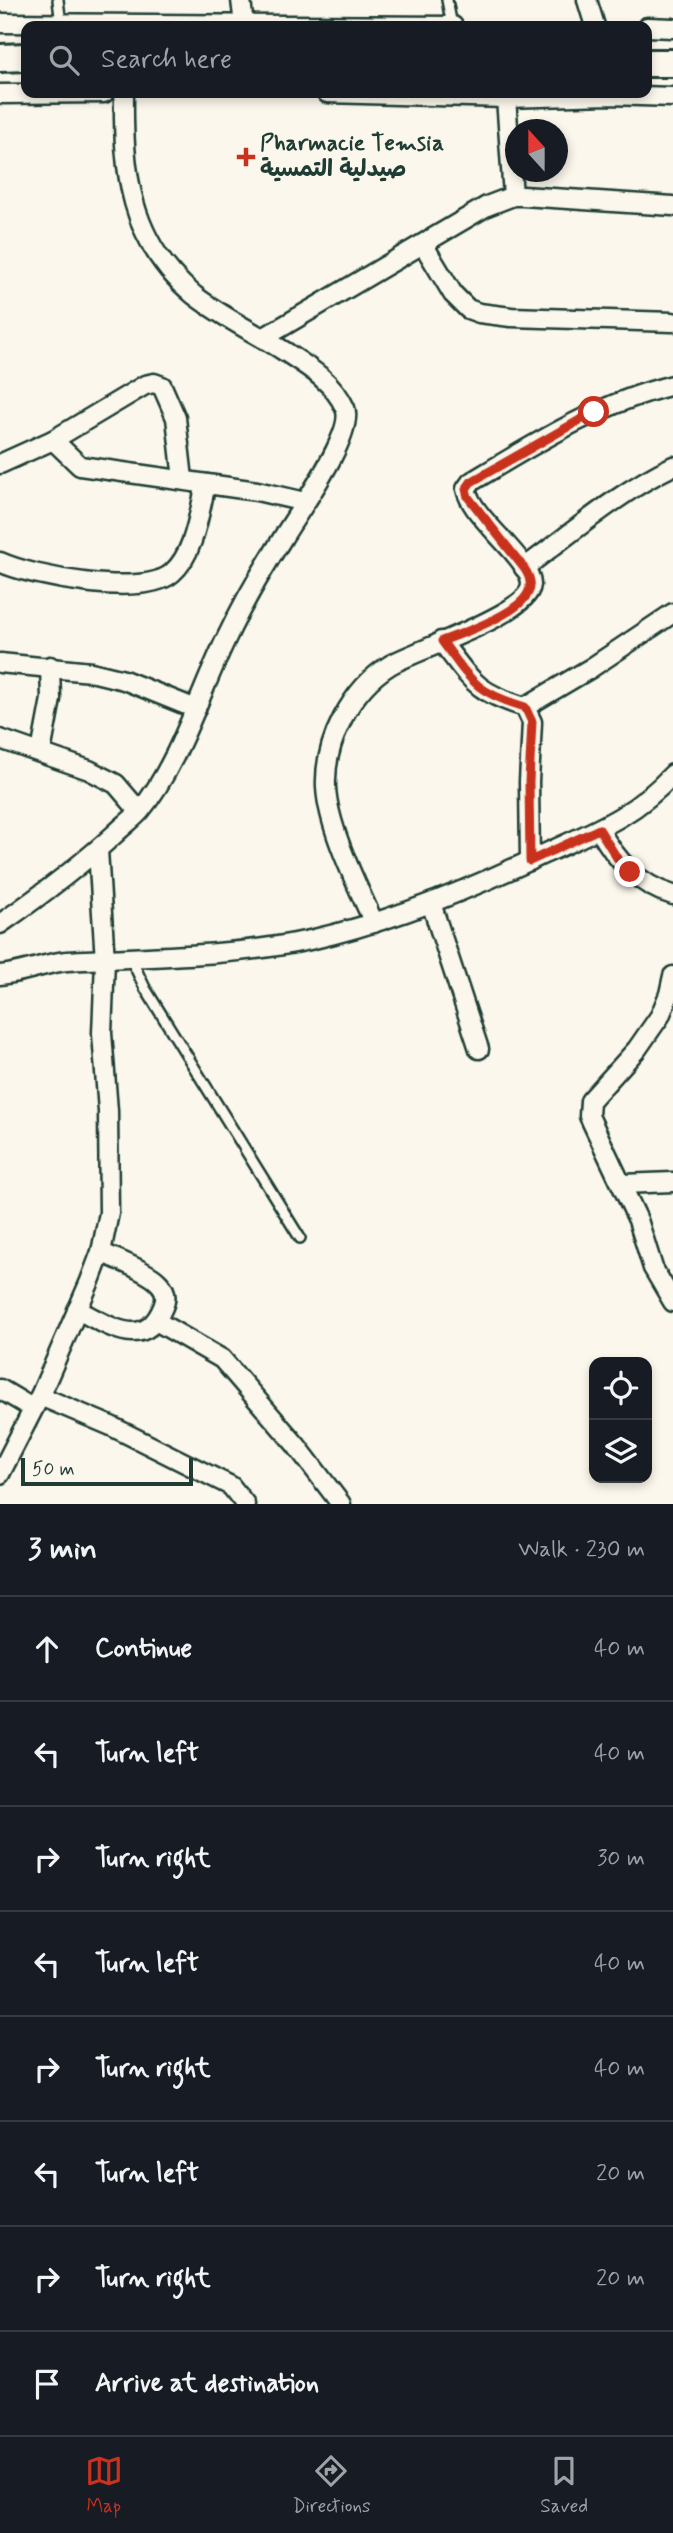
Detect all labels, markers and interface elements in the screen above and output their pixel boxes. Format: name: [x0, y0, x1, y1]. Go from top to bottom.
search box: [21, 21, 652, 98]
icon: search: [45, 41, 83, 79]
text: Search here: [101, 43, 232, 77]
north arrow: [505, 119, 568, 182]
place label: Pharmacie Temsia صيدلية التمسية: [260, 129, 444, 185]
marker: Pharmacie Temsia صيدلية التمسية: [238, 149, 254, 165]
route start: [578, 396, 609, 427]
route end: [614, 856, 645, 887]
map controls: [589, 1357, 652, 1483]
button: locate: [589, 1357, 652, 1420]
button: layers: [589, 1420, 652, 1483]
scale bar: [21, 1455, 192, 1487]
text: 50 m: [32, 1457, 75, 1482]
text: 3 min: [28, 1530, 97, 1569]
text: Walk · 230 m: [518, 1535, 645, 1565]
icon: ahead: [28, 1630, 66, 1668]
text: Continue: [95, 1632, 192, 1666]
text: 40 m: [594, 1634, 645, 1664]
icon: left: [28, 1735, 66, 1773]
text: Turn left: [95, 1737, 199, 1771]
text: 40 m: [594, 1739, 645, 1769]
icon: right: [28, 1840, 66, 1878]
text: Turn right: [95, 1842, 211, 1876]
text: 30 m: [597, 1844, 645, 1874]
icon: left: [28, 1945, 66, 1983]
text: Turn left: [95, 1947, 199, 1981]
text: 40 m: [594, 1949, 645, 1979]
icon: right: [28, 2050, 66, 2088]
text: Turn right: [95, 2052, 211, 2086]
text: 40 m: [594, 2054, 645, 2084]
icon: left: [28, 2155, 66, 2193]
text: Turn left: [95, 2157, 199, 2191]
text: 20 m: [596, 2159, 645, 2189]
icon: right: [28, 2260, 66, 2298]
text: Turn right: [95, 2262, 211, 2296]
text: 20 m: [596, 2264, 645, 2294]
icon: arrive: [28, 2365, 66, 2403]
text: Arrive at destination: [95, 2367, 319, 2401]
tab: Map: [85, 2452, 123, 2519]
tab: Directions: [292, 2452, 371, 2519]
tab: Saved: [540, 2452, 588, 2519]

